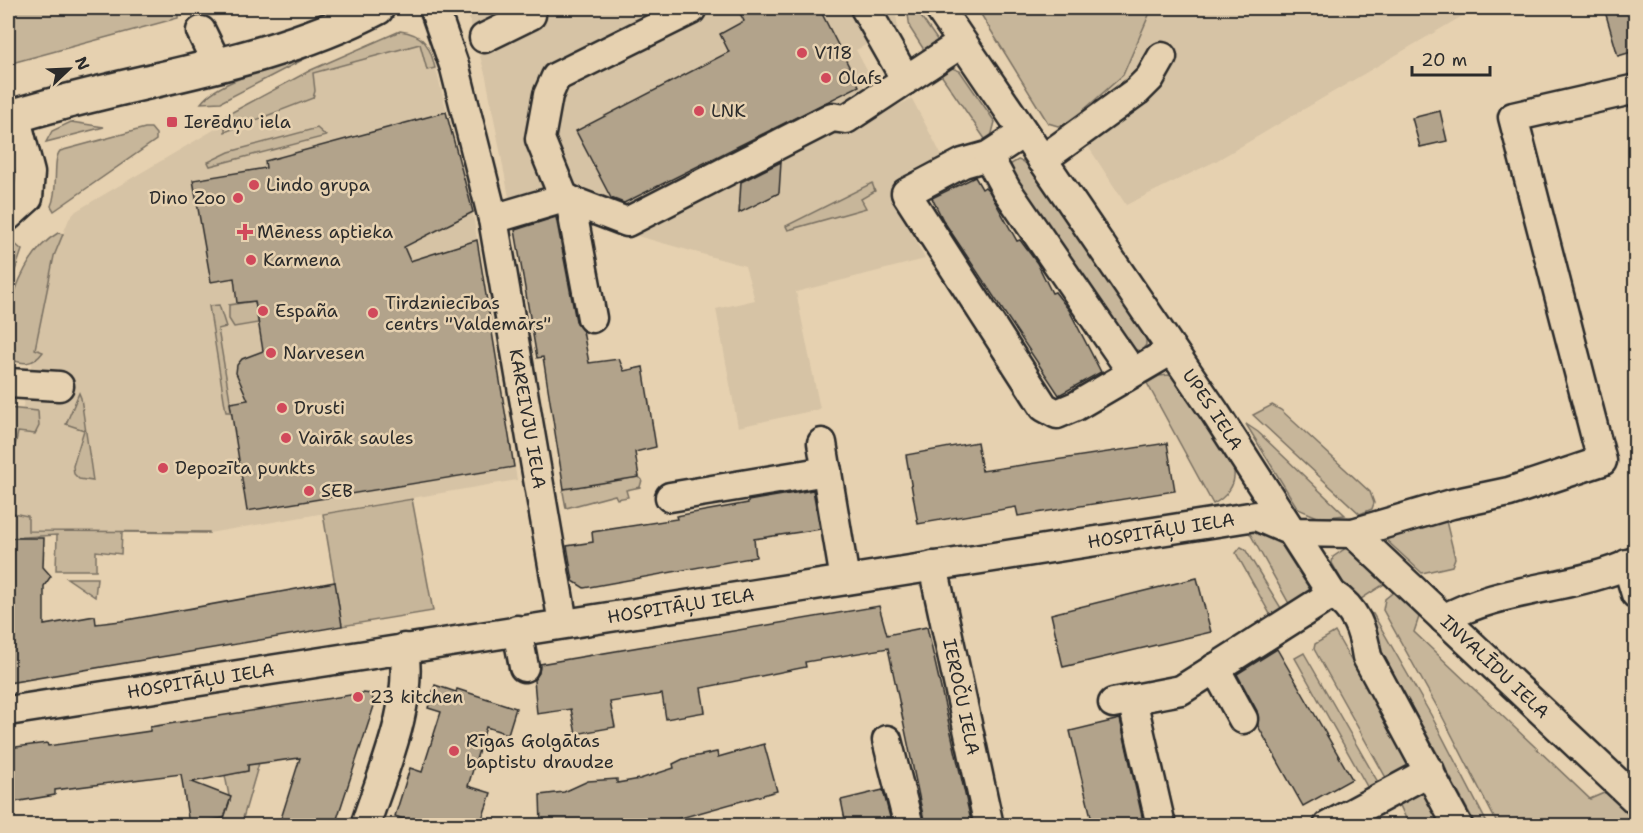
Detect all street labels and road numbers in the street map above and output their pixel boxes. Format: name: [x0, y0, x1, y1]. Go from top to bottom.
street label: KAREIVJU IELA: [504, 347, 552, 491]
street label: UPES IELA: [1177, 364, 1248, 455]
street label: HOSPITĀĻU IELA: [1086, 507, 1236, 554]
street label: HOSPITĀĻU IELA: [605, 583, 756, 629]
street label: INVALĪDU IELA: [1435, 610, 1554, 724]
street label: IEROČU IELA: [937, 637, 985, 757]
street label: HOSPITĀĻU IELA: [125, 658, 276, 704]

